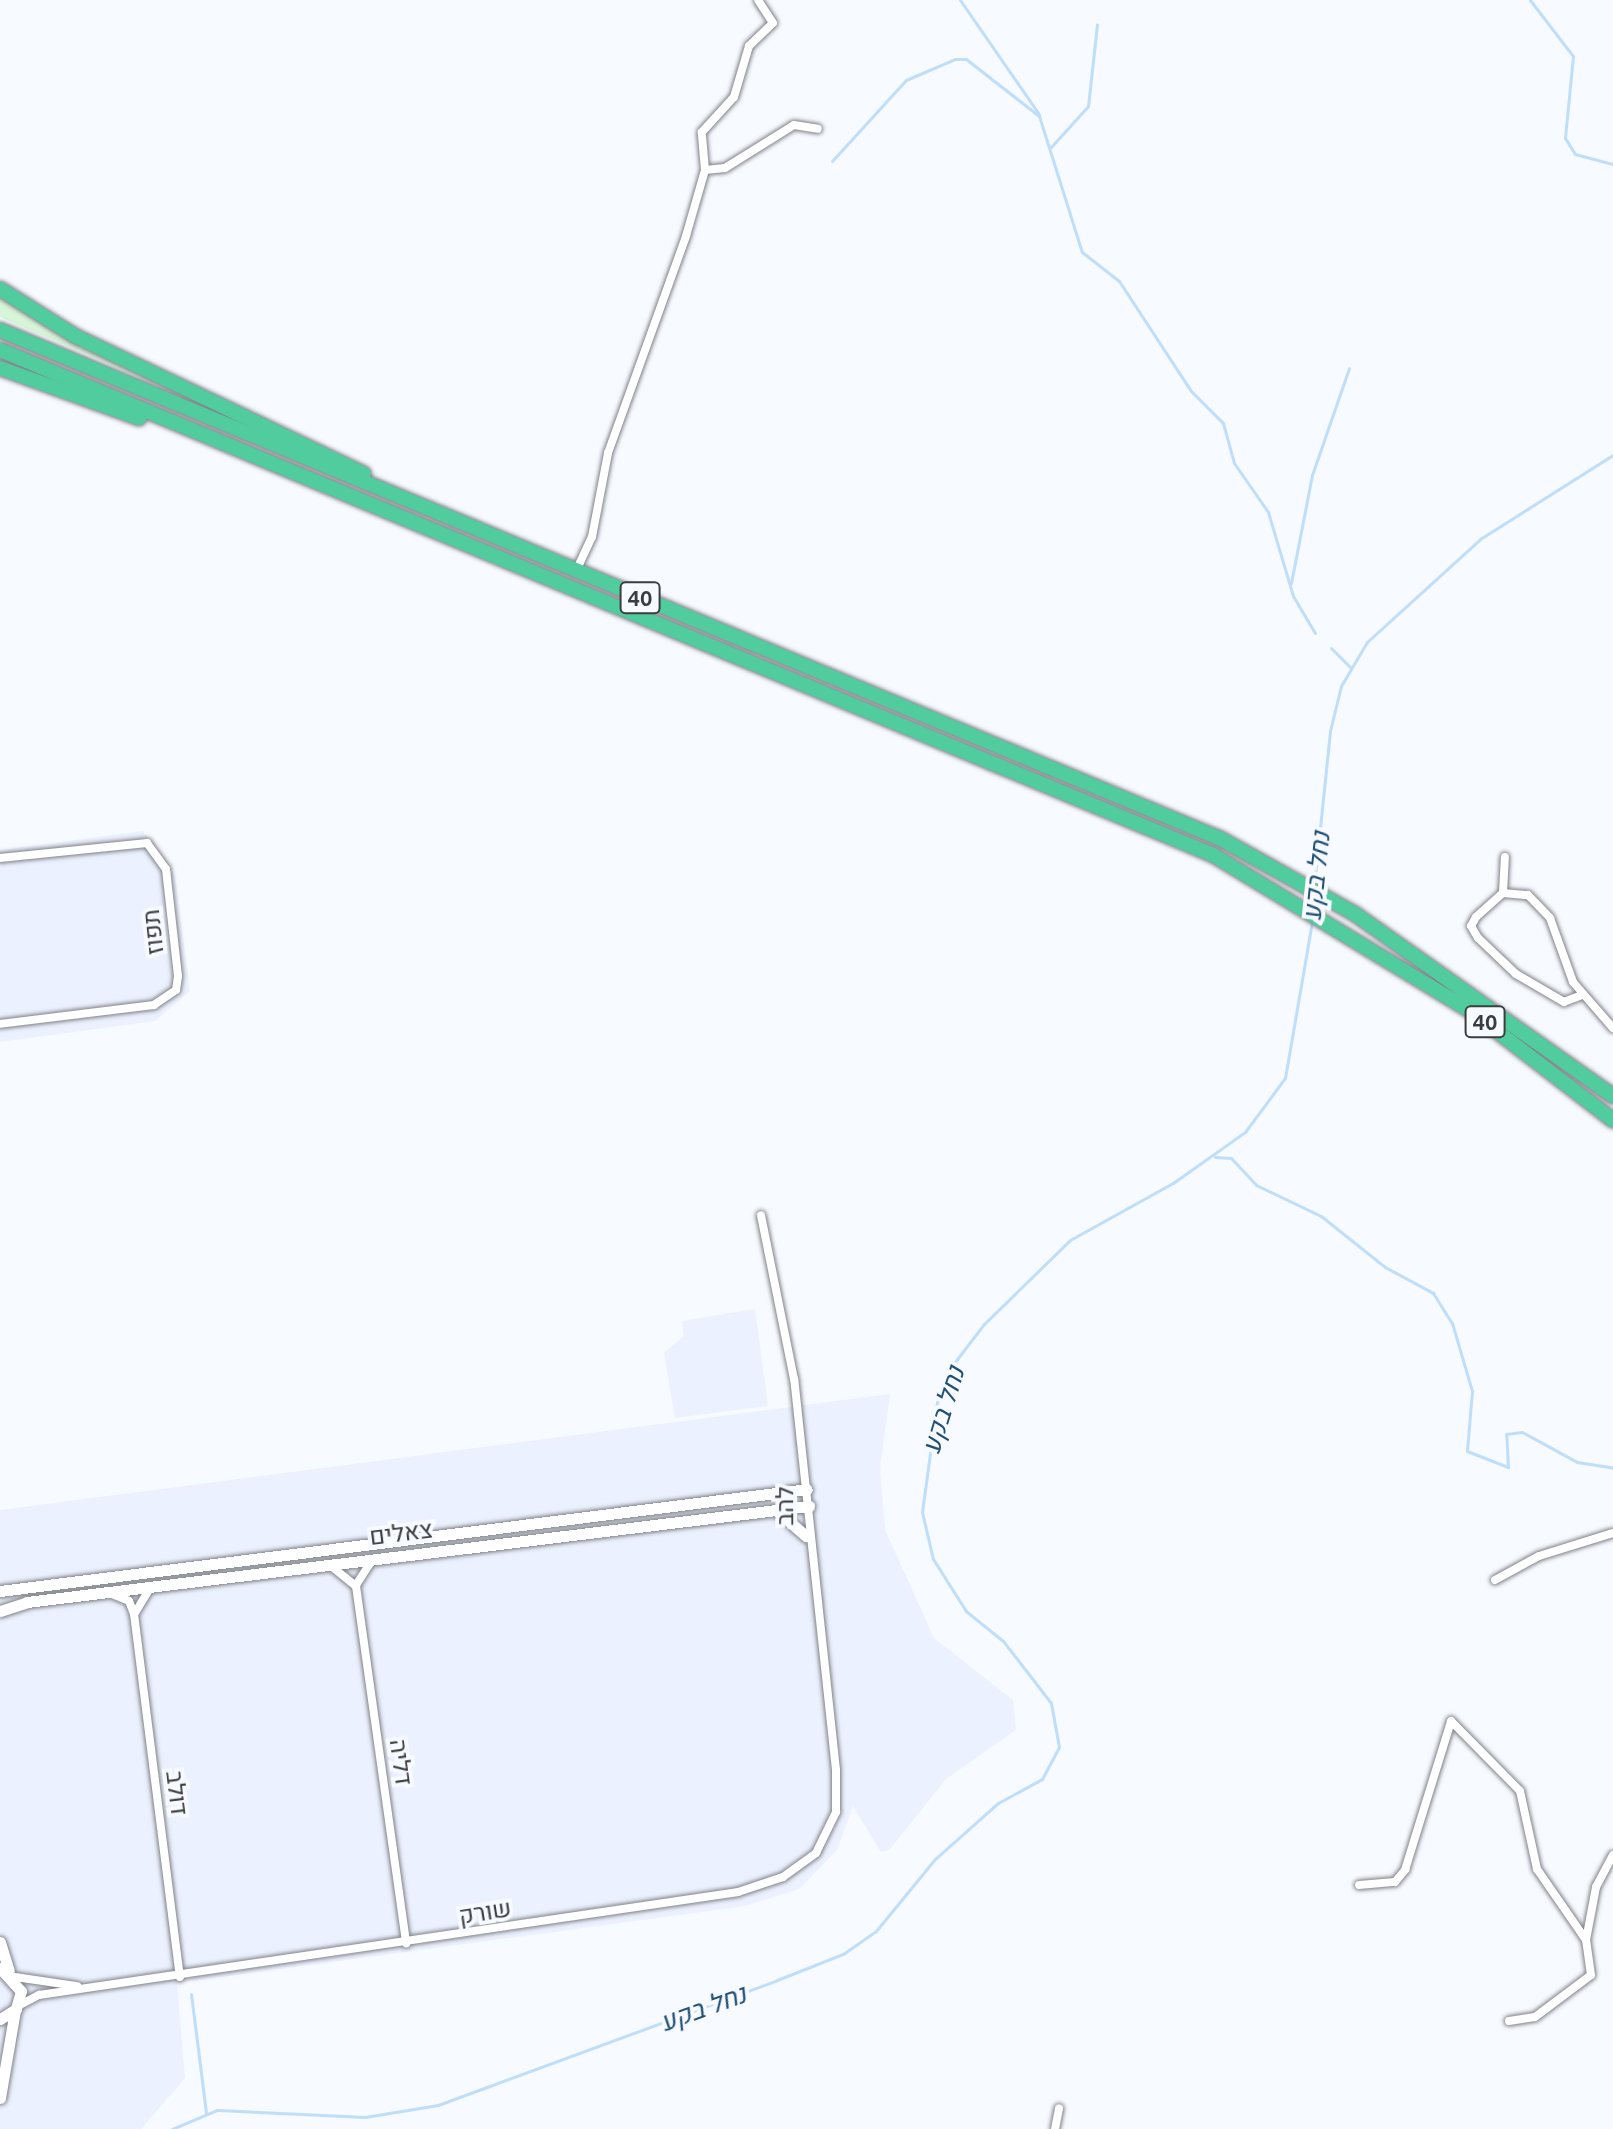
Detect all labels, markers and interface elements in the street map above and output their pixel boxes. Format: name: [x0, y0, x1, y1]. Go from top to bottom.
road number: 40: [618, 580, 662, 616]
water label: נחל בקע: [1296, 830, 1336, 922]
street label: תפוז: [136, 908, 170, 956]
road number: 40: [1463, 1004, 1507, 1040]
water label: נחל בקע: [915, 1363, 971, 1457]
street label: להב: [771, 1486, 799, 1526]
street label: צאלים: [368, 1515, 434, 1551]
street label: דליה: [384, 1737, 418, 1787]
street label: דולב: [160, 1769, 194, 1817]
street label: שורק: [457, 1894, 513, 1930]
water label: נחל בקע: [656, 1978, 750, 2038]

